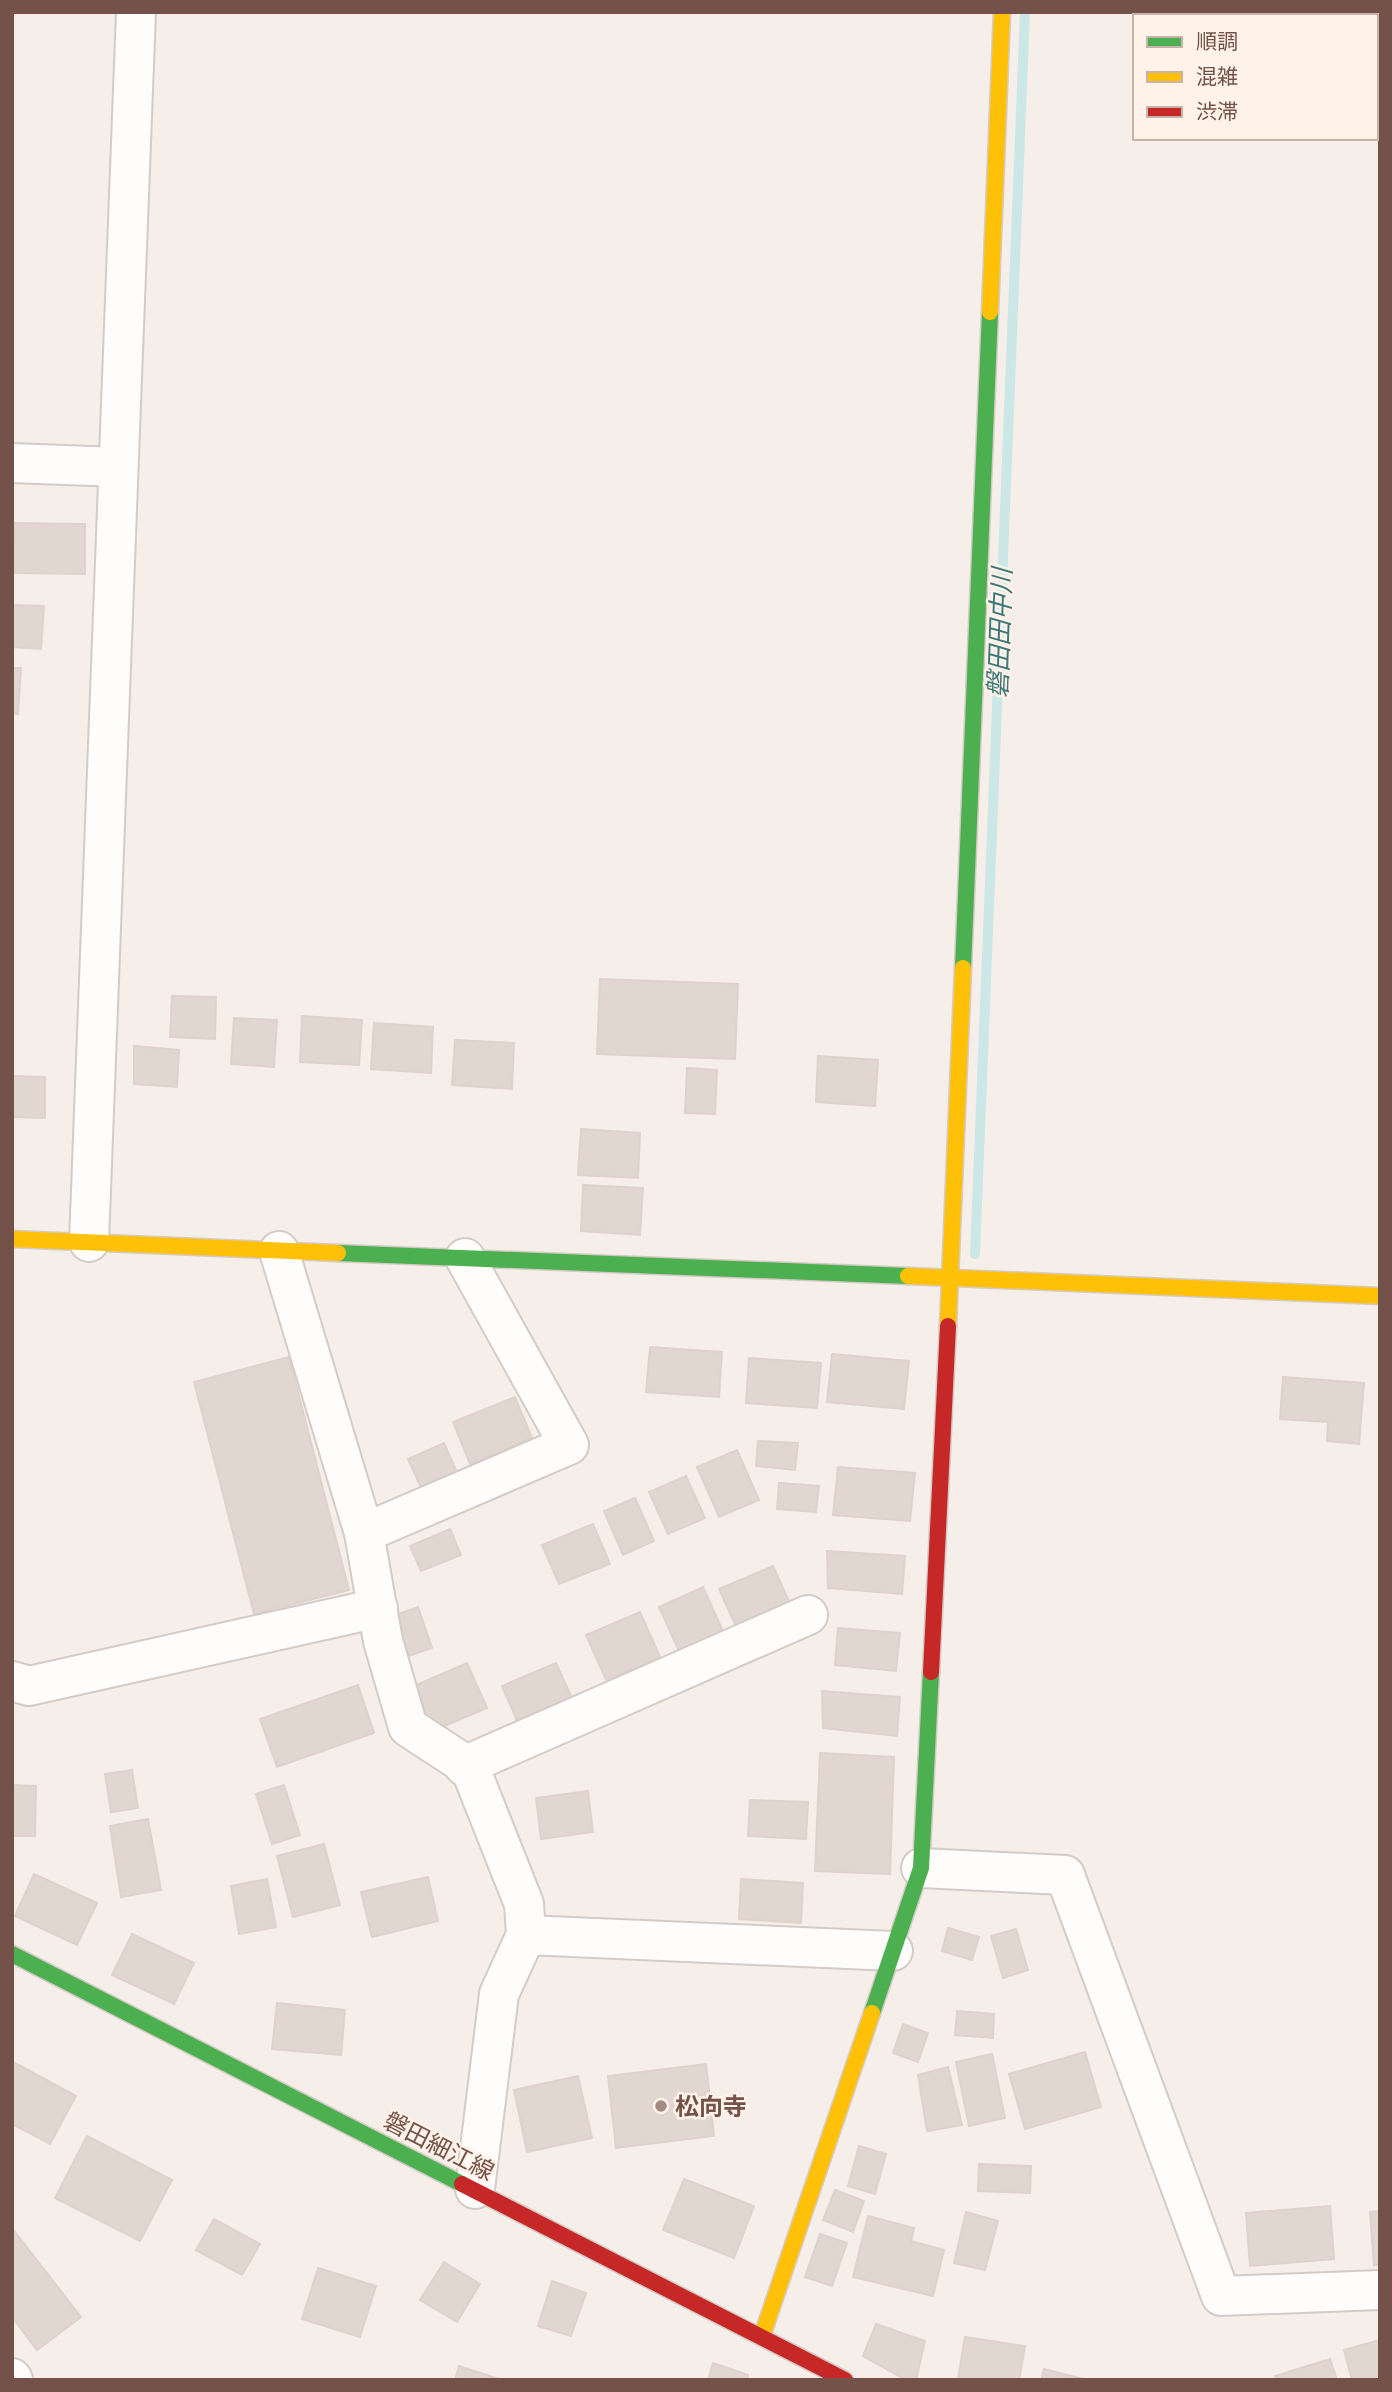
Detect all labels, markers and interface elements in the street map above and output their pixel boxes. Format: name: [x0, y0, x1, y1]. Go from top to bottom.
legend: [1133, 14, 1378, 140]
text: 順調: [1196, 28, 1238, 55]
text: 混雑: [1196, 63, 1238, 90]
text: 渋滞: [1196, 98, 1238, 125]
water label: 磐田田中川: [981, 564, 1019, 699]
place label: 松向寺: [675, 2091, 747, 2122]
marker: 松向寺: [653, 2098, 669, 2114]
street label: 磐田細江線: [379, 2105, 499, 2187]

